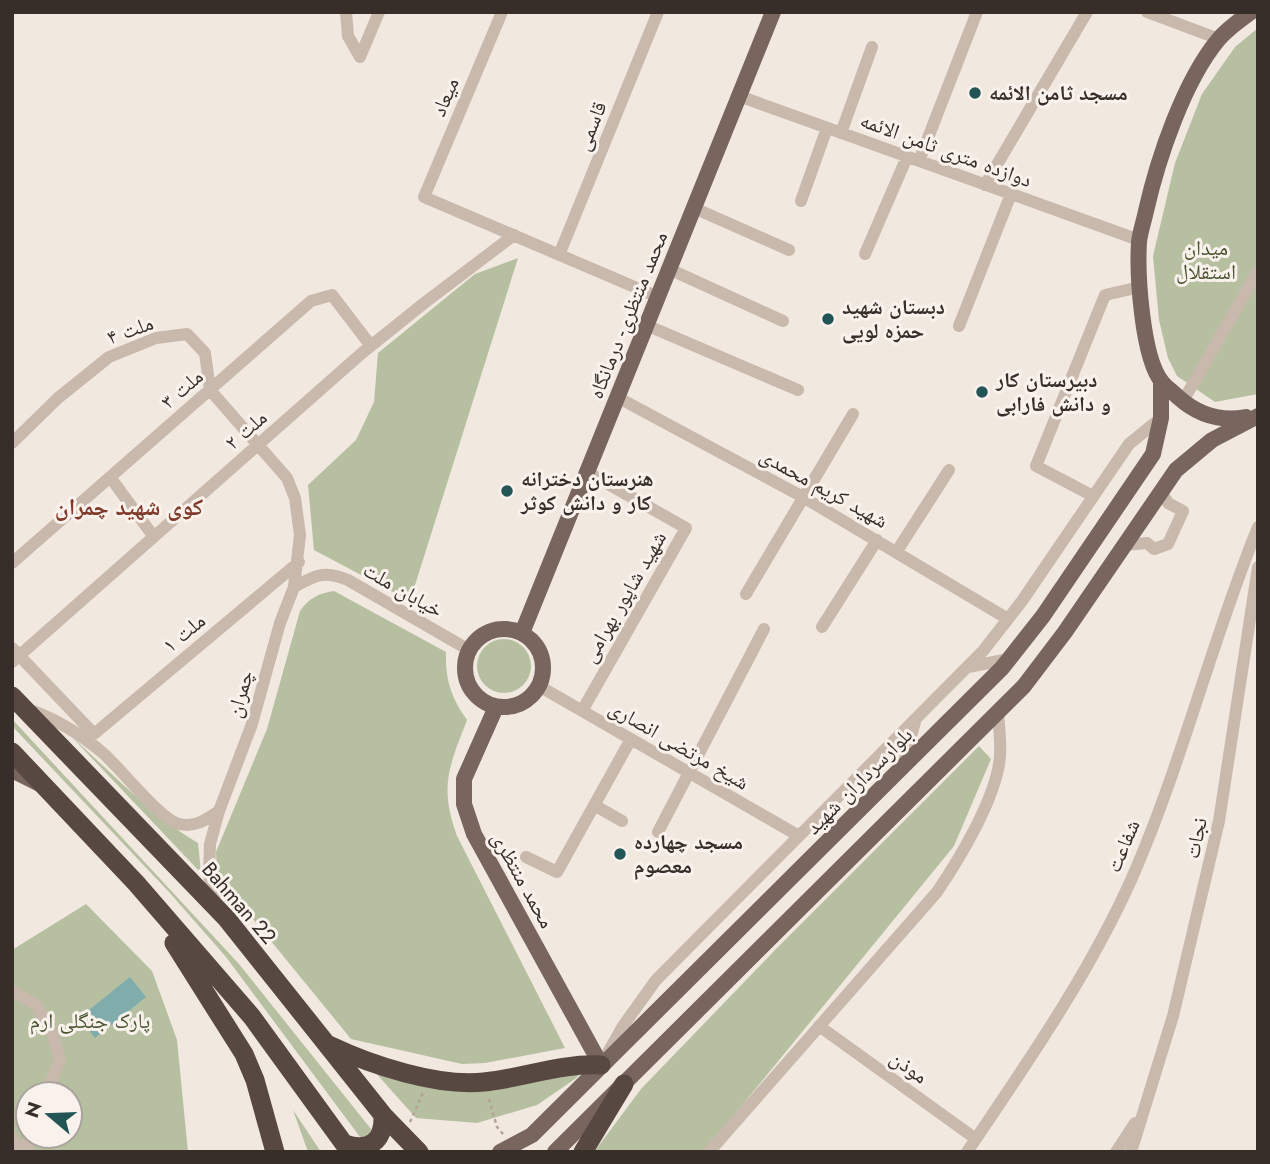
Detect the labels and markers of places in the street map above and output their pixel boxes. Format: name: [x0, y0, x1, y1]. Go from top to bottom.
place label: مسجد ثامن الائمه: [989, 78, 1128, 108]
marker: مسجد ثامن الائمه: [967, 85, 983, 101]
place label: دبستان شهید حمزه لویی: [842, 292, 945, 346]
marker: دبستان شهید حمزه لویی: [820, 311, 836, 327]
place label: دبیرستان کار و دانش فارابی: [995, 365, 1111, 419]
marker: دبیرستان کار و دانش فارابی: [974, 384, 990, 400]
place label: هنرستان دخترانه کار و دانش کوثر: [520, 464, 654, 518]
marker: هنرستان دخترانه کار و دانش کوثر: [499, 483, 515, 499]
place label: مسجد چهارده معصوم: [634, 827, 743, 881]
marker: مسجد چهارده معصوم: [612, 846, 628, 862]

